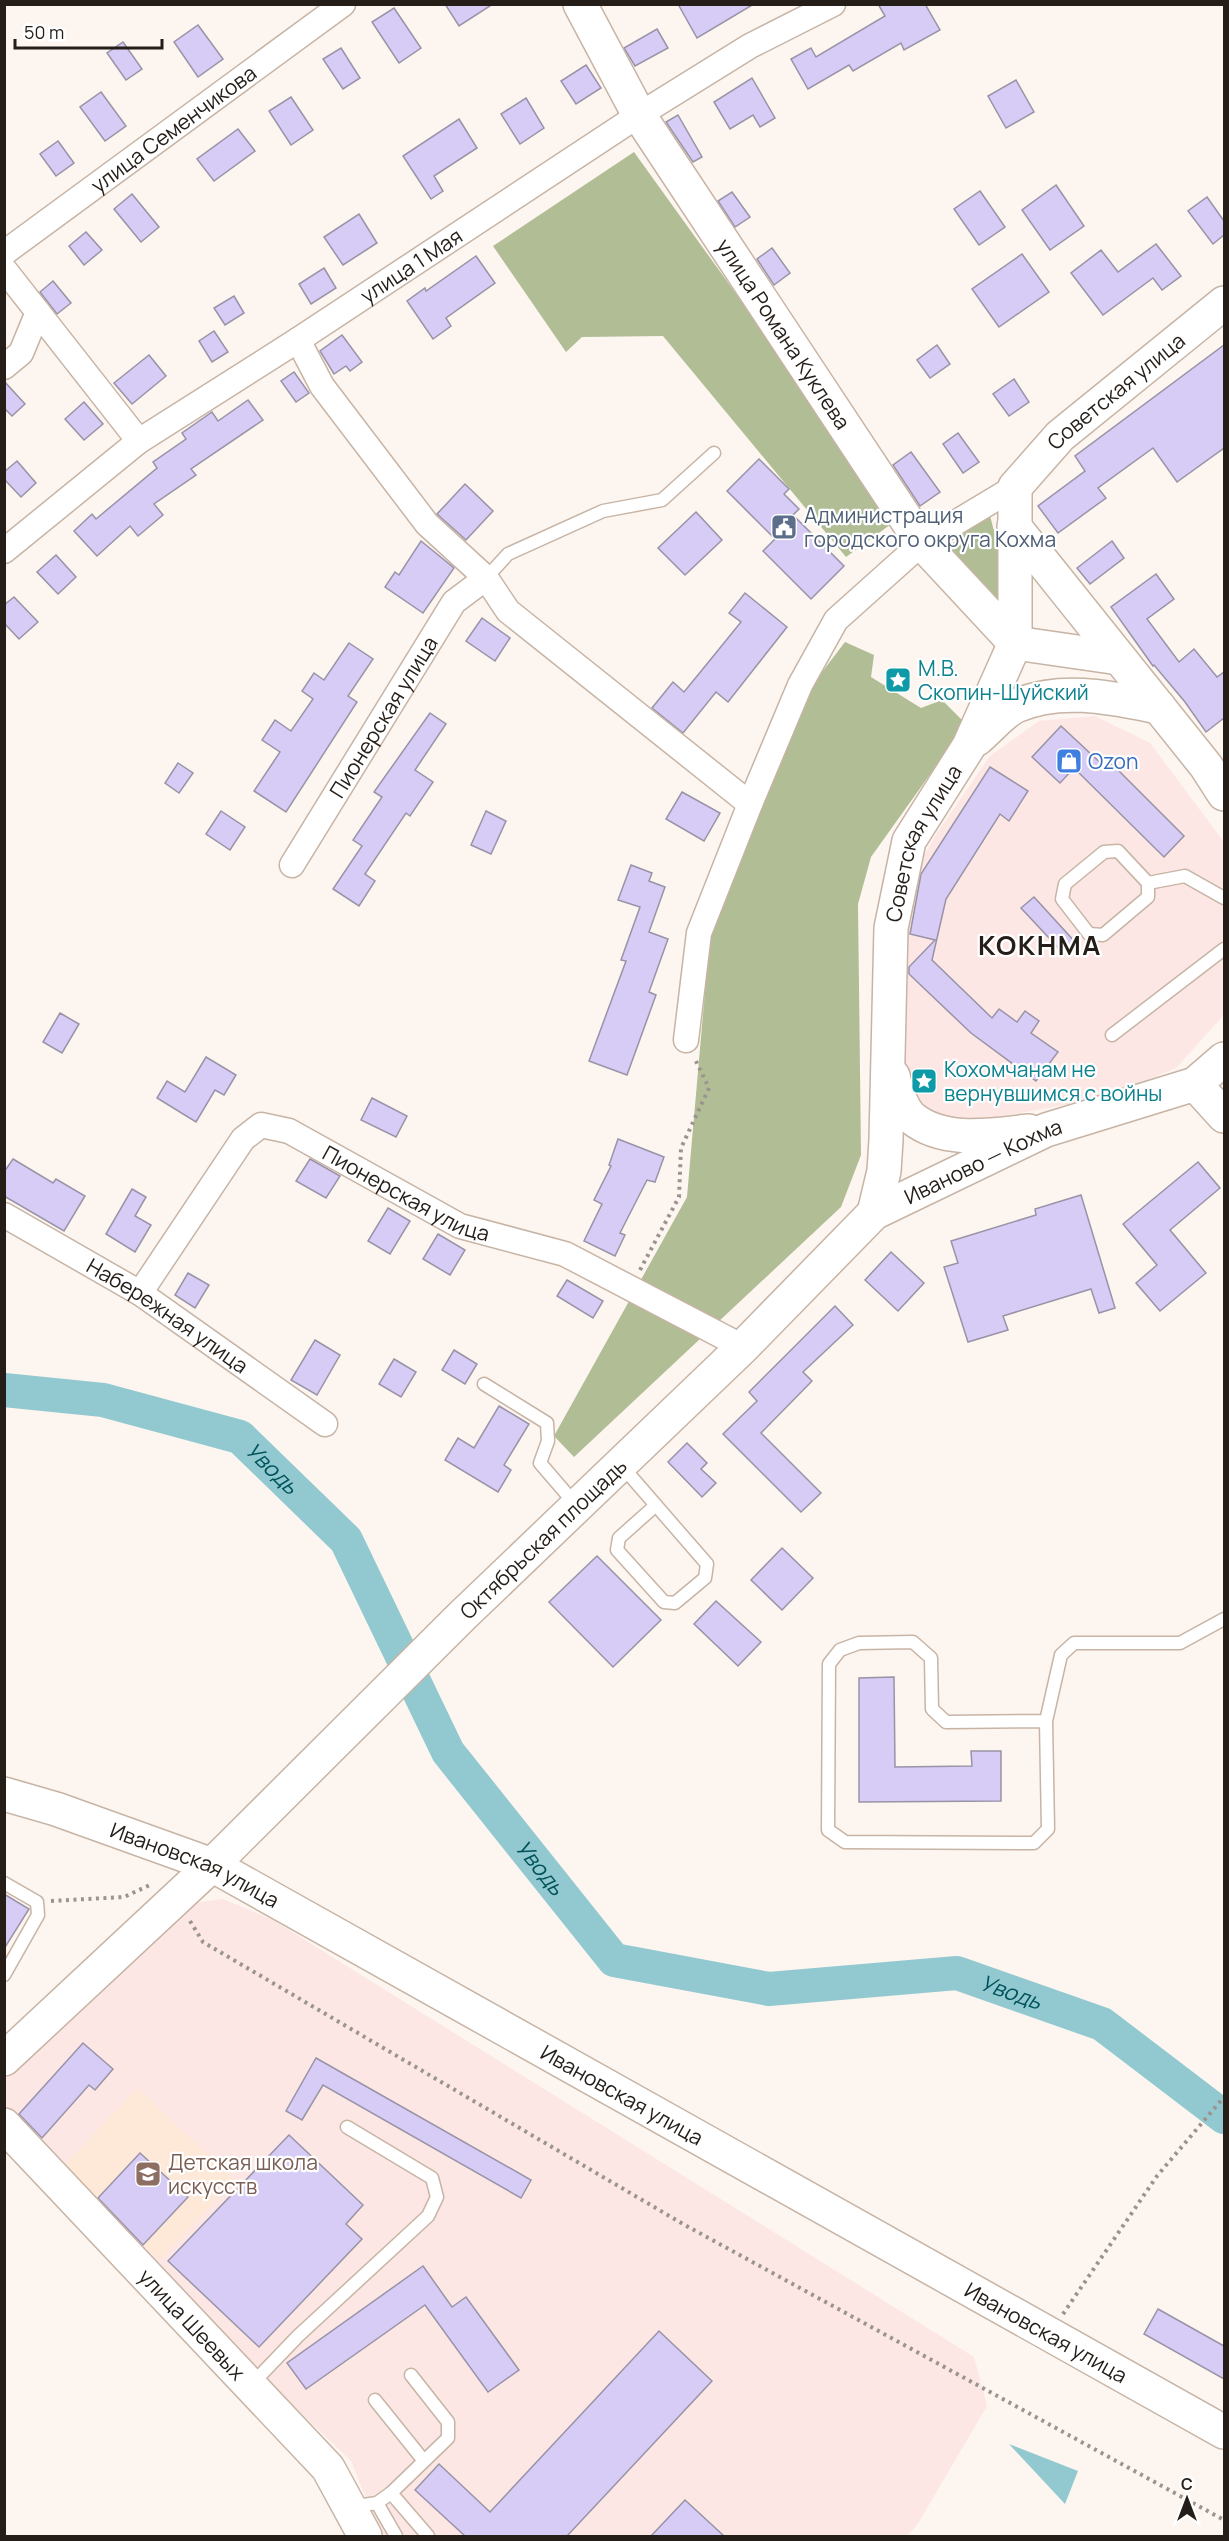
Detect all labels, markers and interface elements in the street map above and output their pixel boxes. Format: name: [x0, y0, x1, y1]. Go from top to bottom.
scale bar: [15, 12, 162, 50]
text: 50 m: [24, 20, 64, 44]
street label: улица Семенчикова: [85, 59, 262, 199]
street label: улица 1 Мая: [355, 222, 468, 309]
street label: улица Романа Куклева: [710, 233, 857, 435]
street label: Советская улица: [1041, 326, 1191, 455]
place label: Администрация городского округа Кохма: [804, 501, 1056, 553]
public building icon: Администрация городского округа Кохма: [769, 512, 799, 542]
street label: Пионерская улица: [323, 631, 444, 803]
place label: М.В. Скопин-Шуйский: [918, 654, 1089, 706]
place icon: М.В. Скопин-Шуйский: [883, 665, 913, 695]
shop icon: Ozon: [1054, 746, 1084, 776]
place label: Ozon: [1088, 747, 1138, 775]
street label: Советская улица: [879, 759, 968, 924]
district label: KOKHMA: [978, 926, 1102, 963]
place label: Кохомчанам не вернувшимся с войны: [944, 1055, 1162, 1107]
place icon: Кохомчанам не вернувшимся с войны: [909, 1066, 939, 1096]
street label: Иваново — Кохма: [899, 1112, 1065, 1210]
street label: Пионерская улица: [318, 1139, 493, 1247]
street label: Набережная улица: [82, 1251, 254, 1379]
water label: Уводь: [239, 1435, 306, 1502]
street label: Октябрьская площадь: [454, 1452, 633, 1625]
street label: Ивановская улица: [107, 1816, 285, 1914]
water label: Уводь: [509, 1833, 572, 1902]
water label: Уводь: [976, 1967, 1047, 2017]
street label: Ивановская улица: [536, 2038, 708, 2152]
place label: Детская школа искусств: [168, 2148, 318, 2200]
school or university icon: Детская школа искусств: [133, 2159, 163, 2189]
street label: улица Шеевых: [133, 2262, 252, 2386]
street label: Ивановская улица: [960, 2276, 1132, 2389]
north arrow: [1157, 2469, 1217, 2529]
text: С: [1181, 2473, 1193, 2495]

